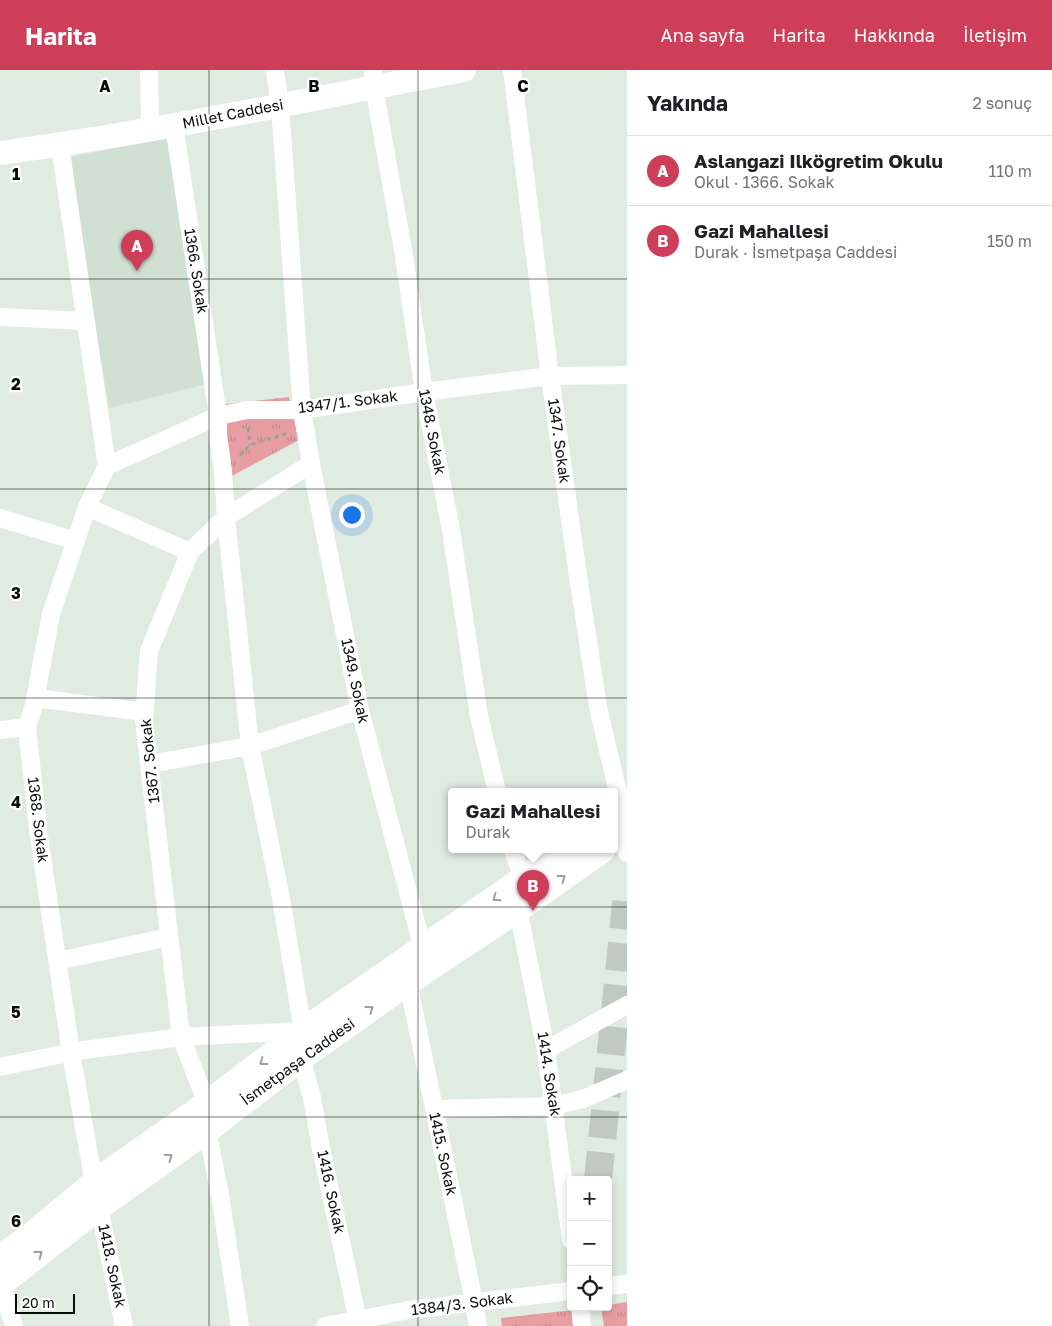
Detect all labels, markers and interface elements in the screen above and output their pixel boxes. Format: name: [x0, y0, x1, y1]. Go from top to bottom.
text: Harita: [25, 21, 97, 50]
text: Ana sayfa: [661, 24, 745, 46]
text: Harita: [773, 24, 826, 46]
text: Hakkında: [854, 24, 935, 46]
text: İletişim: [963, 24, 1027, 46]
text: A: [99, 76, 111, 96]
text: B: [308, 76, 320, 96]
text: C: [517, 76, 529, 96]
text: Yakında: [647, 90, 728, 116]
text: 2 sonuç: [972, 93, 1032, 113]
street label: Millet Caddesi: [181, 94, 285, 132]
text: Aslangazi Ilköğretim Okulu: [694, 149, 943, 172]
text: A: [657, 161, 669, 181]
text: 110 m: [988, 161, 1032, 181]
text: 1: [12, 164, 20, 184]
text: Okul · 1366. Sokak: [694, 172, 835, 192]
text: Gazi Mahallesi: [694, 219, 829, 242]
street label: 1366. Sokak: [181, 227, 213, 315]
pin: A: [121, 230, 153, 271]
text: B: [657, 231, 669, 251]
text: 150 m: [987, 231, 1032, 251]
text: Durak · İsmetpaşa Caddesi: [694, 242, 897, 262]
text: 2: [11, 374, 21, 394]
street label: 1347/1. Sokak: [297, 386, 399, 416]
street label: 1348. Sokak: [416, 388, 450, 476]
street label: 1347. Sokak: [545, 397, 575, 485]
your location: [339, 502, 365, 528]
text: 3: [11, 583, 21, 603]
street label: 1349. Sokak: [338, 637, 374, 725]
street label: 1367. Sokak: [136, 717, 162, 804]
street label: 1368. Sokak: [25, 776, 53, 864]
popup: [448, 788, 618, 853]
text: 4: [11, 792, 21, 812]
text: Gazi Mahallesi: [466, 799, 600, 822]
text: Durak: [466, 822, 511, 842]
pin: B: [517, 870, 549, 911]
one-way arrow: [557, 875, 566, 884]
one-way arrow: [492, 892, 502, 901]
text: 5: [11, 1002, 21, 1022]
one-way arrow: [365, 1006, 374, 1015]
street label: İsmetpaşa Caddesi: [237, 1014, 358, 1109]
street label: 1414. Sokak: [534, 1030, 566, 1118]
one-way arrow: [260, 1056, 269, 1064]
street label: 1415. Sokak: [426, 1111, 462, 1198]
street label: 1416. Sokak: [314, 1148, 350, 1236]
one-way arrow: [163, 1154, 173, 1163]
map controls: [567, 1176, 612, 1311]
button: +: [567, 1176, 612, 1221]
text: 6: [11, 1211, 21, 1231]
button: −: [567, 1221, 612, 1266]
street label: 1418. Sokak: [95, 1222, 131, 1310]
one-way arrow: [33, 1251, 43, 1260]
button: locate: [567, 1266, 612, 1311]
street label: 1384/3. Sokak: [410, 1288, 514, 1318]
scale bar: [15, 1291, 75, 1314]
text: 20 m: [22, 1294, 55, 1311]

